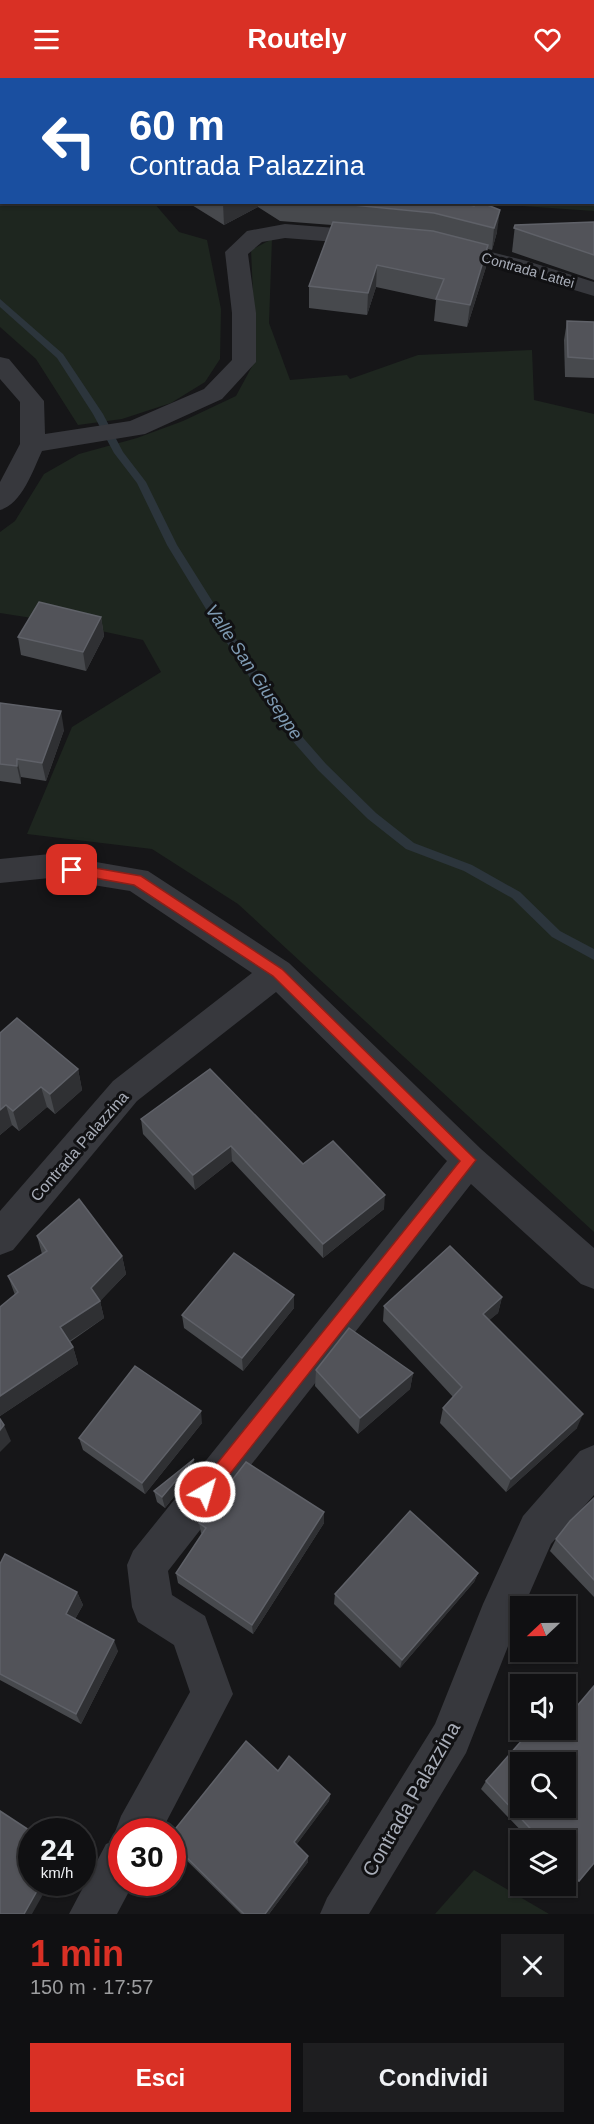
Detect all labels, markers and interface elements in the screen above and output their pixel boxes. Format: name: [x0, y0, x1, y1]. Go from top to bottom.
icon: menu: [30, 23, 63, 56]
icon: heart: [531, 23, 564, 56]
text: Routely: [247, 24, 347, 54]
icon: left: [30, 102, 108, 180]
text: 60 m: [129, 102, 225, 149]
text: Contrada Palazzina: [129, 151, 365, 181]
street label: Contrada Lattei: [480, 249, 576, 291]
water label: Valle San Giuseppe: [201, 601, 307, 743]
pin: [46, 844, 97, 895]
icon: arrive: [55, 853, 88, 886]
street label: Contrada Palazzina: [27, 1088, 132, 1205]
position arrow: [173, 1460, 237, 1524]
north arrow: [510, 1596, 576, 1662]
map controls: [510, 1596, 576, 1896]
button: sound: [510, 1674, 576, 1740]
street label: Contrada Palazzina: [358, 1717, 465, 1880]
button: search: [510, 1752, 576, 1818]
speed limit sign: 30: [108, 1818, 186, 1896]
button: layers: [510, 1830, 576, 1896]
text: 24: [40, 1833, 74, 1866]
text: km/h: [41, 1864, 73, 1881]
text: 1 min: [30, 1933, 124, 1974]
button: close: [501, 1934, 564, 1997]
text: 150 m · 17:57: [30, 1976, 153, 1998]
button: Esci: [30, 2043, 291, 2112]
button: Condividi: [303, 2043, 564, 2112]

